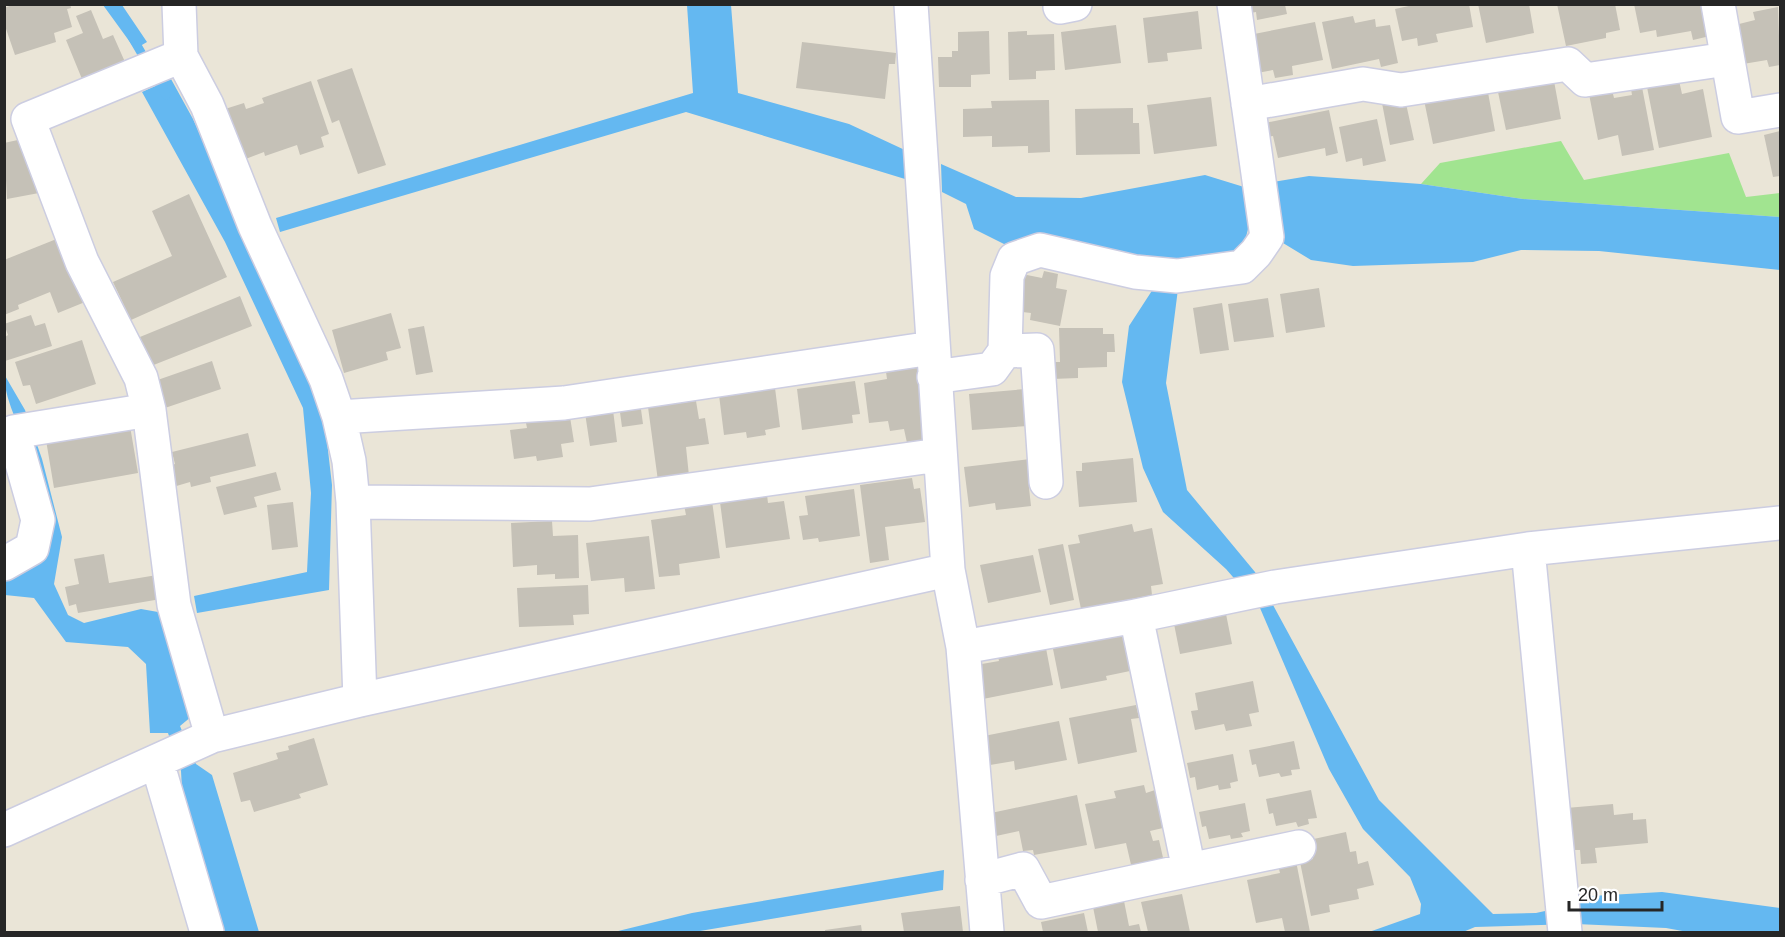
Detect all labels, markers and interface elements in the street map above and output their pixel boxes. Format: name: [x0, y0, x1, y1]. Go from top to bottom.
scale bar: [1569, 874, 1662, 912]
text: 20 m: [1578, 885, 1618, 905]

